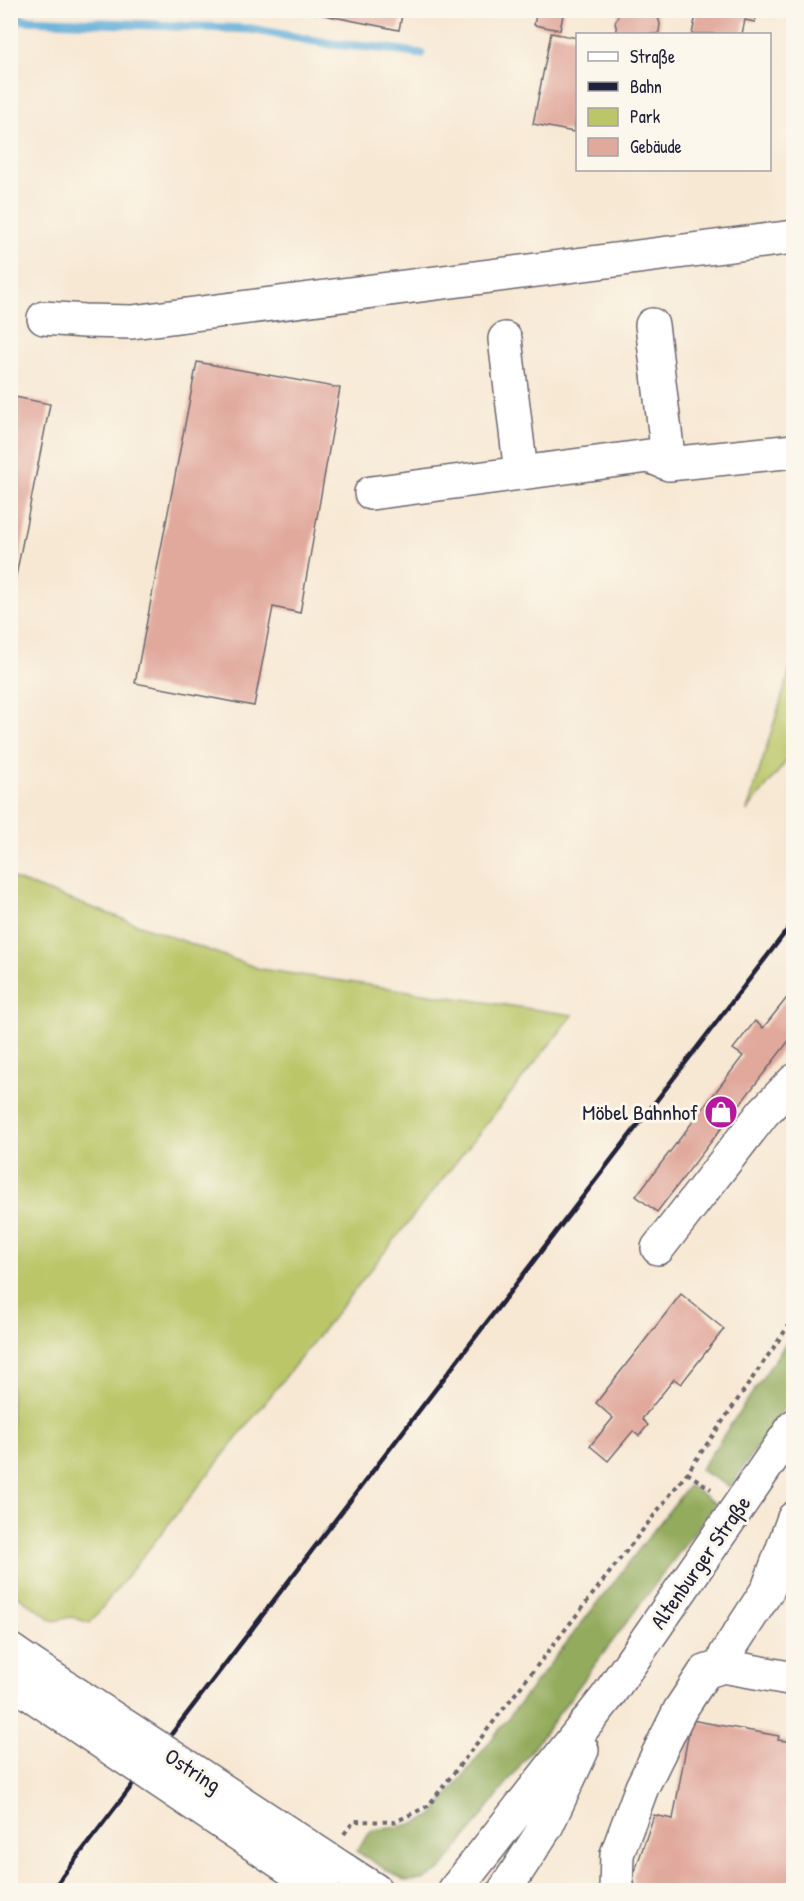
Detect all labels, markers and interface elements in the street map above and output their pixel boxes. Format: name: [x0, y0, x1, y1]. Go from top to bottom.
legend: [576, 33, 771, 171]
text: Straße: [630, 44, 675, 69]
text: Bahn: [630, 74, 662, 99]
text: Park: [630, 104, 661, 129]
text: Gebäude: [630, 134, 682, 159]
shop icon: Möbel Bahnhof: [703, 1094, 739, 1130]
place label: Möbel Bahnhof: [582, 1097, 698, 1127]
street label: Altenburger Straße: [643, 1489, 757, 1635]
street label: Ostring: [159, 1741, 227, 1799]

